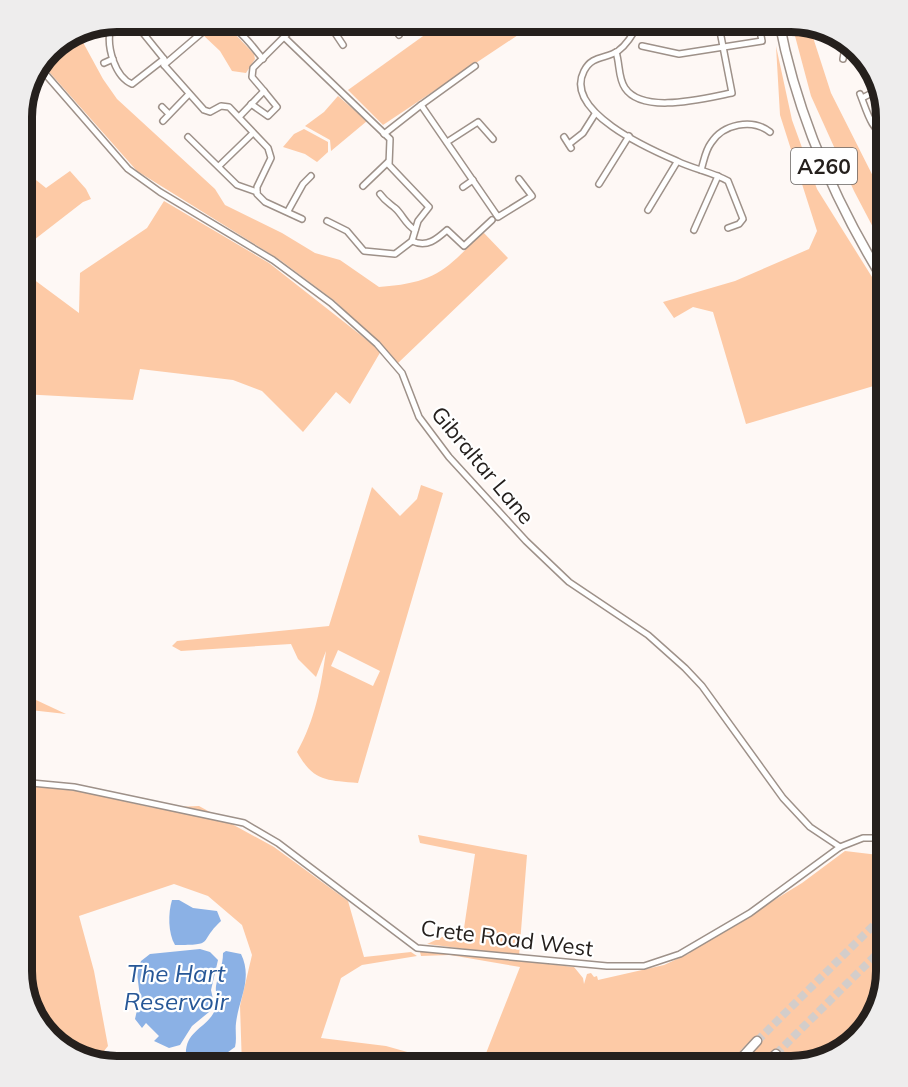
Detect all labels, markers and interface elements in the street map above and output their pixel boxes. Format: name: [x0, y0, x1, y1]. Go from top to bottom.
road number: A260: [791, 148, 857, 184]
street label: Gibraltar Lane: [426, 400, 540, 530]
street label: Crete Road West: [419, 914, 595, 963]
water label: The Hart Reservoir: [124, 958, 230, 1016]

